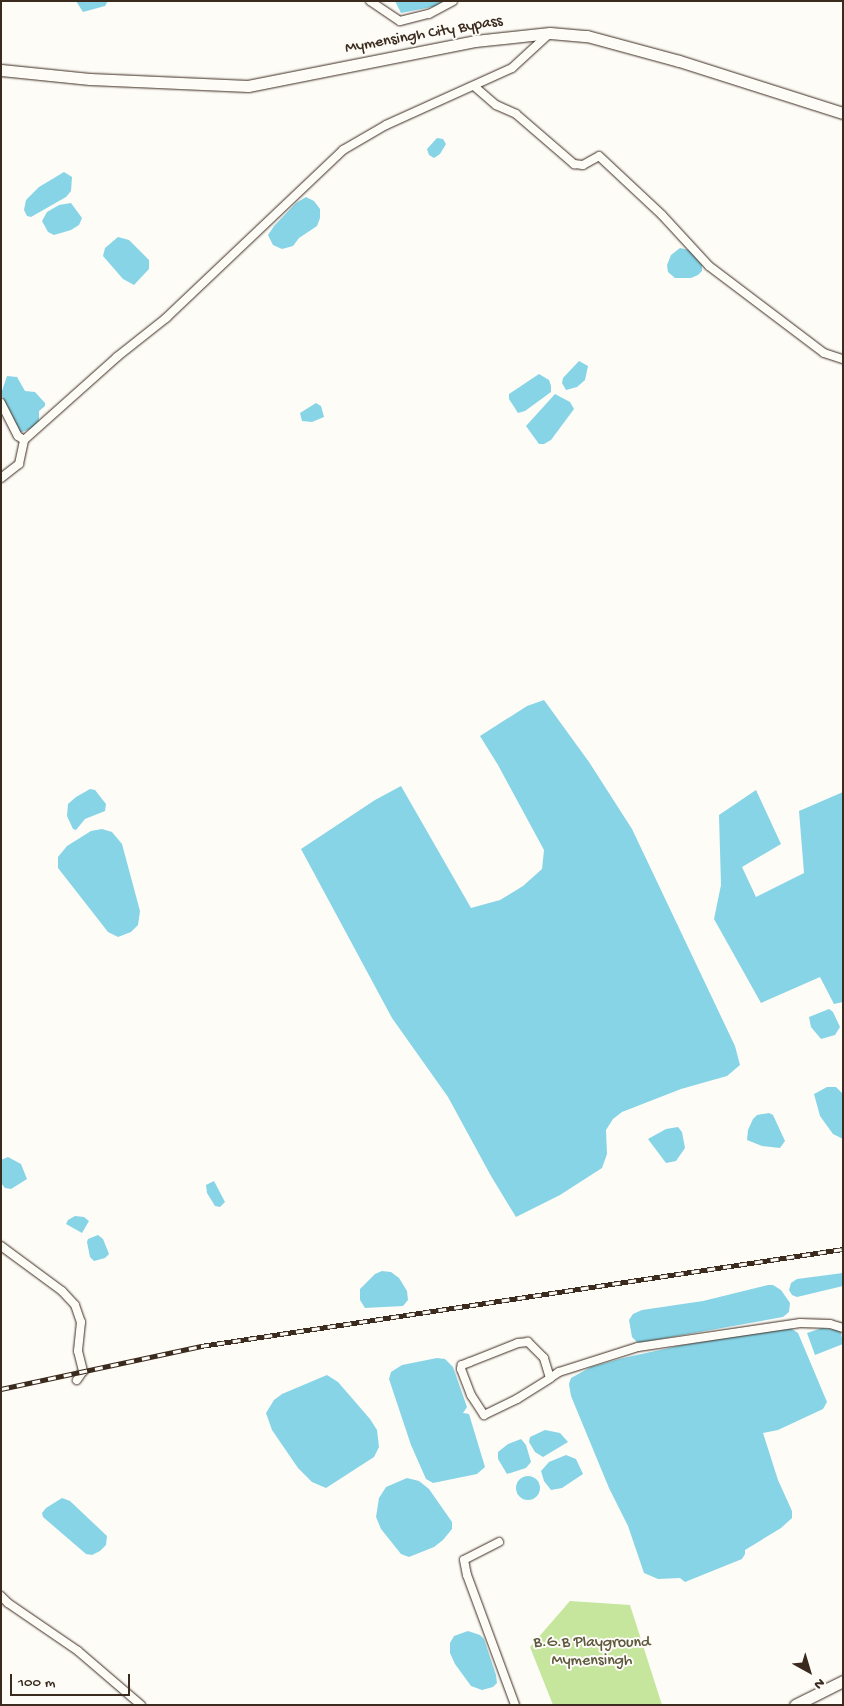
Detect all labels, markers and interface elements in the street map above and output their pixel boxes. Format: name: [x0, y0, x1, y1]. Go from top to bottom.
street label: Mymensingh City Bypass: [344, 13, 504, 59]
park label: B.G.B Playground Mymensingh: [534, 1634, 650, 1672]
north arrow: [784, 1646, 834, 1696]
scale bar: [12, 1664, 132, 1696]
text: 100 m: [18, 1674, 55, 1692]
text: N: [810, 1674, 828, 1693]

